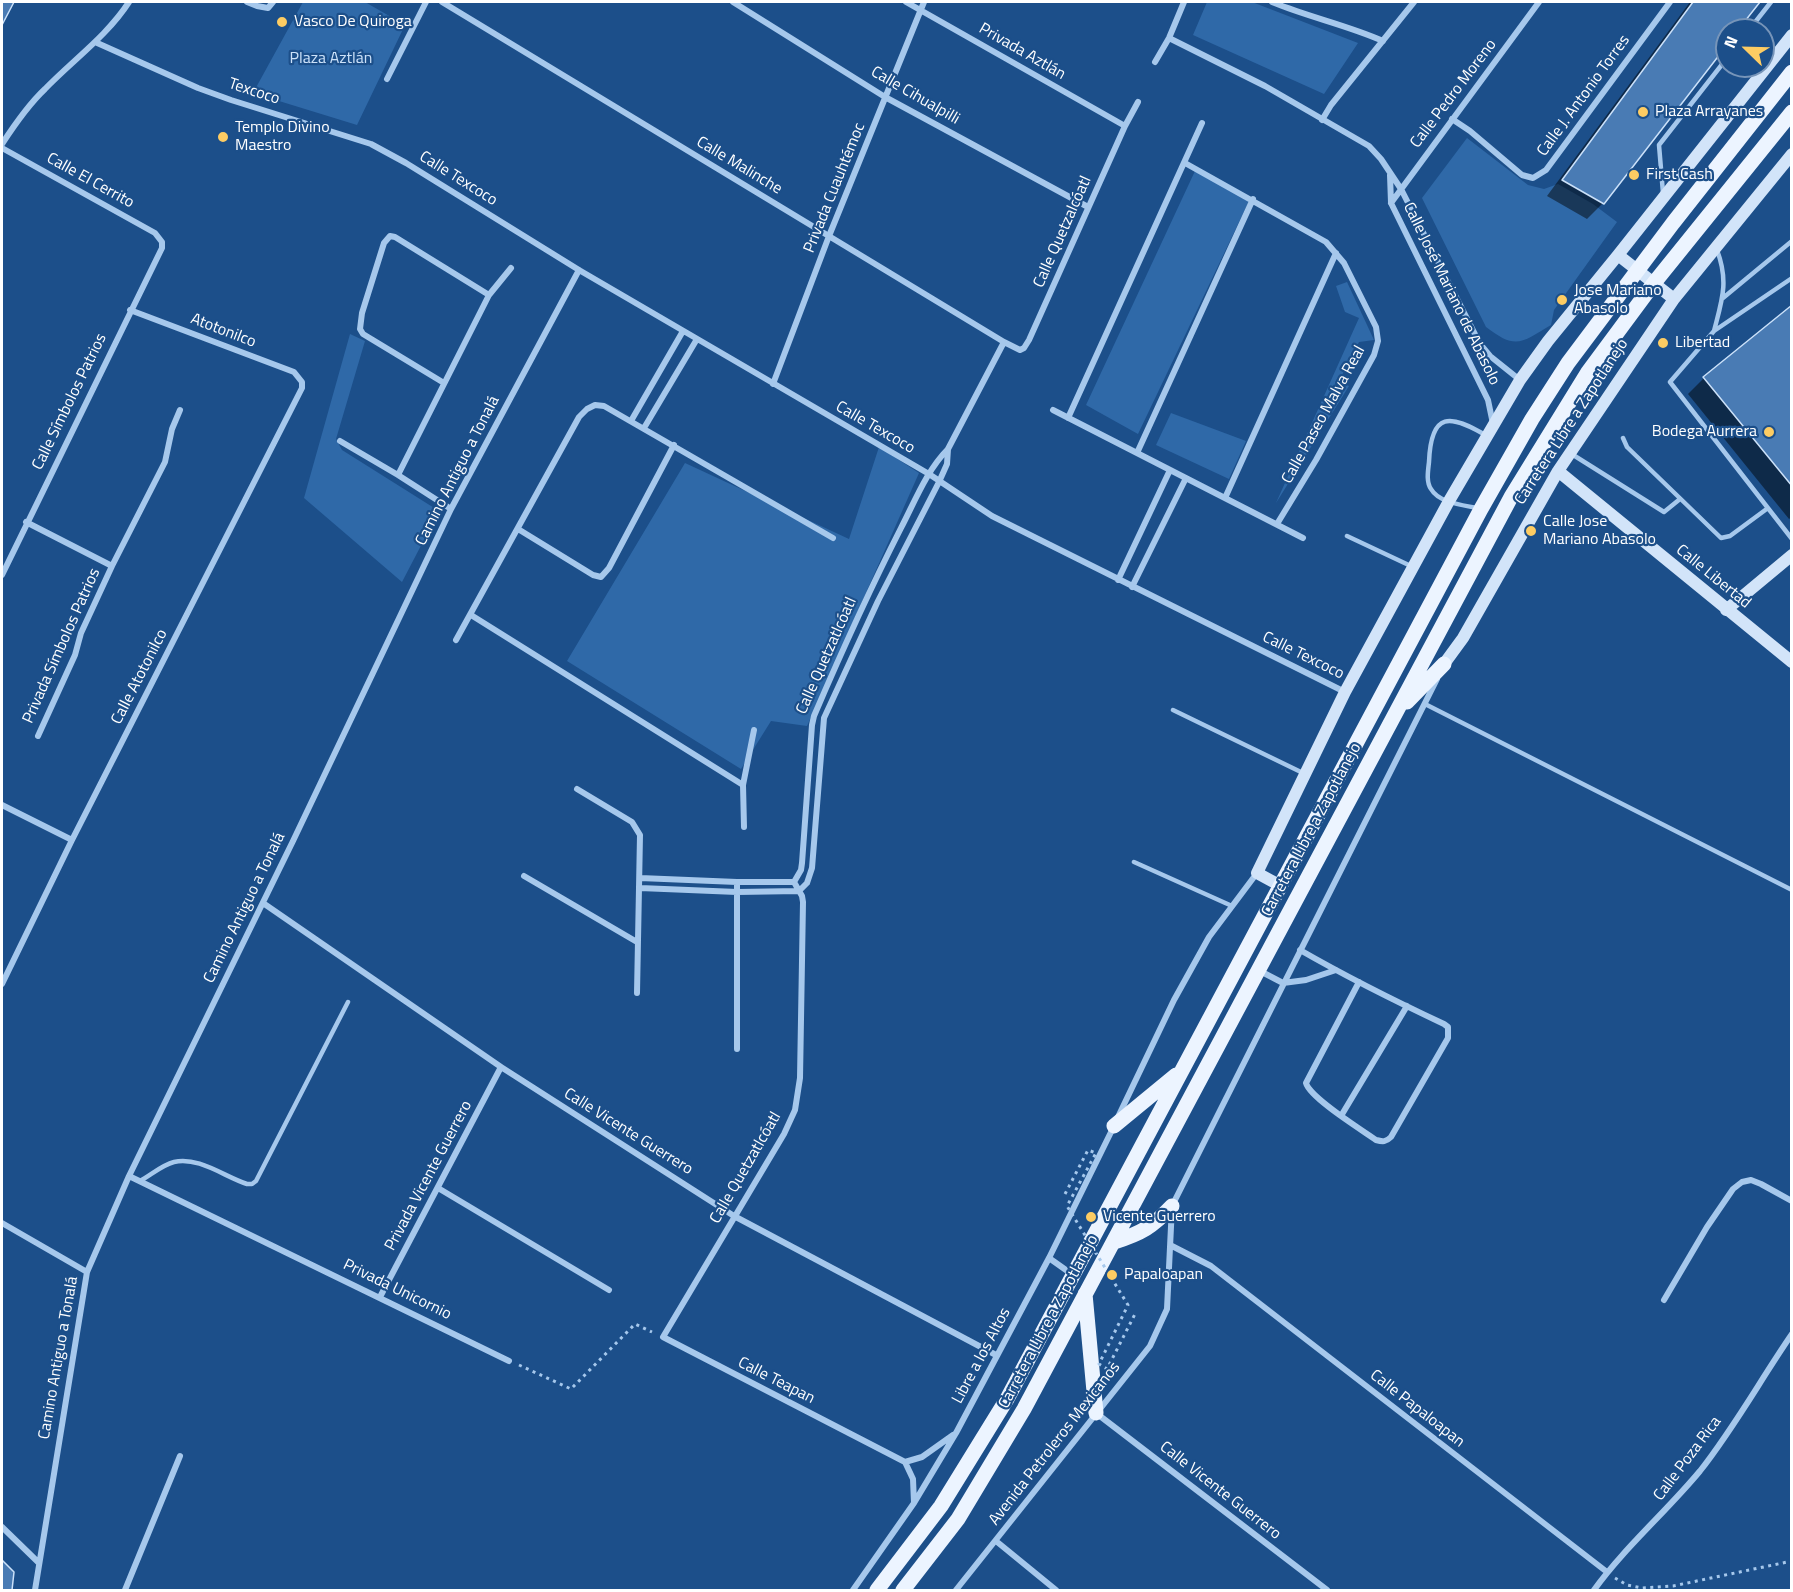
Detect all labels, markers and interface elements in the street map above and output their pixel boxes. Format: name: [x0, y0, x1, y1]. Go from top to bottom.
place label: Vasco De Quiroga: [294, 12, 412, 32]
marker: Vasco De Quiroga: [275, 15, 289, 29]
north arrow: [1715, 18, 1775, 78]
street label: Privada Aztlán: [975, 19, 1069, 85]
street label: Calle J. Antonio Torres: [1534, 32, 1634, 160]
text: N: [1717, 32, 1743, 52]
street label: Calle Pedro Moreno: [1407, 36, 1501, 152]
park label: Plaza Aztlán: [290, 49, 372, 69]
street label: Calle Cihualpilli: [867, 63, 963, 129]
street label: Texcoco: [226, 75, 282, 109]
place label: Plaza Arrayanes: [1655, 102, 1763, 122]
marker: Plaza Arrayanes: [1636, 105, 1650, 119]
place label: Templo Divino Maestro: [235, 118, 330, 156]
street label: Privada Cuauhtémoc: [800, 120, 870, 256]
marker: Templo Divino Maestro: [216, 130, 230, 144]
street label: Calle Malinche: [693, 133, 785, 199]
street label: Calle Texcoco: [415, 147, 501, 211]
street label: Calle El Cerrito: [43, 149, 137, 213]
place label: First Cash: [1646, 165, 1713, 185]
marker: First Cash: [1627, 168, 1641, 182]
street label: Calle Quetzalcóatl: [1030, 173, 1096, 291]
street label: Calle José Mariano de Abasolo: [1398, 200, 1504, 388]
place label: Jose Mariano Abasolo: [1574, 281, 1662, 319]
marker: Jose Mariano Abasolo: [1555, 293, 1569, 307]
street label: Atotonilco: [188, 310, 258, 352]
street label: Calle Símbolos Patrios: [29, 331, 111, 473]
place label: Libertad: [1675, 333, 1730, 353]
street label: Carretera Libre a Zapotlanejo: [1511, 335, 1633, 509]
marker: Libertad: [1656, 336, 1670, 350]
street label: Calle Paseo Malva Real: [1278, 343, 1370, 487]
street label: Camino Antiguo a Tonalá: [412, 393, 504, 549]
street label: Calle Texcoco: [832, 398, 918, 458]
place label: Bodega Aurrera: [1652, 422, 1757, 442]
marker: Bodega Aurrera: [1762, 425, 1776, 439]
place label: Calle Jose Mariano Abasolo: [1543, 512, 1656, 550]
marker: Calle Jose Mariano Abasolo: [1524, 524, 1538, 538]
street label: Calle Libertad: [1672, 541, 1754, 613]
street label: Privada Símbolos Patrios: [19, 566, 105, 726]
street label: Calle Quetzatlcóatl: [793, 595, 861, 717]
street label: Calle Atotonilco: [108, 626, 172, 728]
street label: Calle Texcoco: [1259, 628, 1347, 684]
street label: Carretera Libre a Zapotlanejo: [1258, 740, 1366, 920]
street label: Camino Antiguo a Tonalá: [200, 830, 290, 986]
street label: Calle Vicente Guerrero: [560, 1085, 696, 1179]
street label: Privada Vicente Guerrero: [381, 1098, 477, 1254]
street label: Calle Quetzatlcóatl: [706, 1109, 786, 1227]
place label: Vicente Guerrero: [1103, 1207, 1216, 1227]
marker: Vicente Guerrero: [1084, 1210, 1098, 1224]
street label: Carretera Libre a Zapotlanejo: [995, 1232, 1103, 1412]
street label: Privada Unicornio: [340, 1256, 454, 1324]
place label: Papaloapan: [1124, 1265, 1203, 1285]
marker: Papaloapan: [1105, 1268, 1119, 1282]
street label: Camino Antiguo a Tonalá: [35, 1275, 83, 1441]
street label: Libre a los Altos: [949, 1305, 1015, 1407]
street label: Calle Teapan: [734, 1353, 818, 1409]
street label: Avenida Petroleros Mexicanos: [985, 1358, 1125, 1530]
street label: Calle Papaloapan: [1366, 1366, 1468, 1452]
street label: Calle Poza Rica: [1650, 1413, 1726, 1505]
street label: Calle Vicente Guerrero: [1156, 1438, 1284, 1544]

